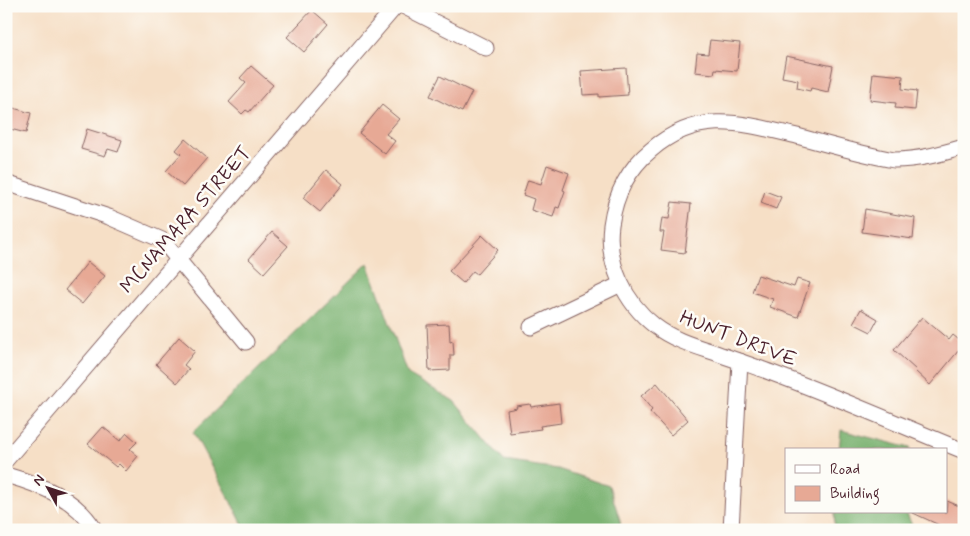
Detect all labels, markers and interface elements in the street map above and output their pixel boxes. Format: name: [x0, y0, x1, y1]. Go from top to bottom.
street label: MCNAMARA STREET: [114, 140, 258, 300]
street label: HUNT DRIVE: [676, 304, 800, 374]
legend: [785, 448, 948, 514]
text: Road: [830, 460, 860, 480]
north arrow: [22, 464, 72, 514]
text: N: [29, 471, 49, 490]
text: Building: [830, 484, 880, 505]

